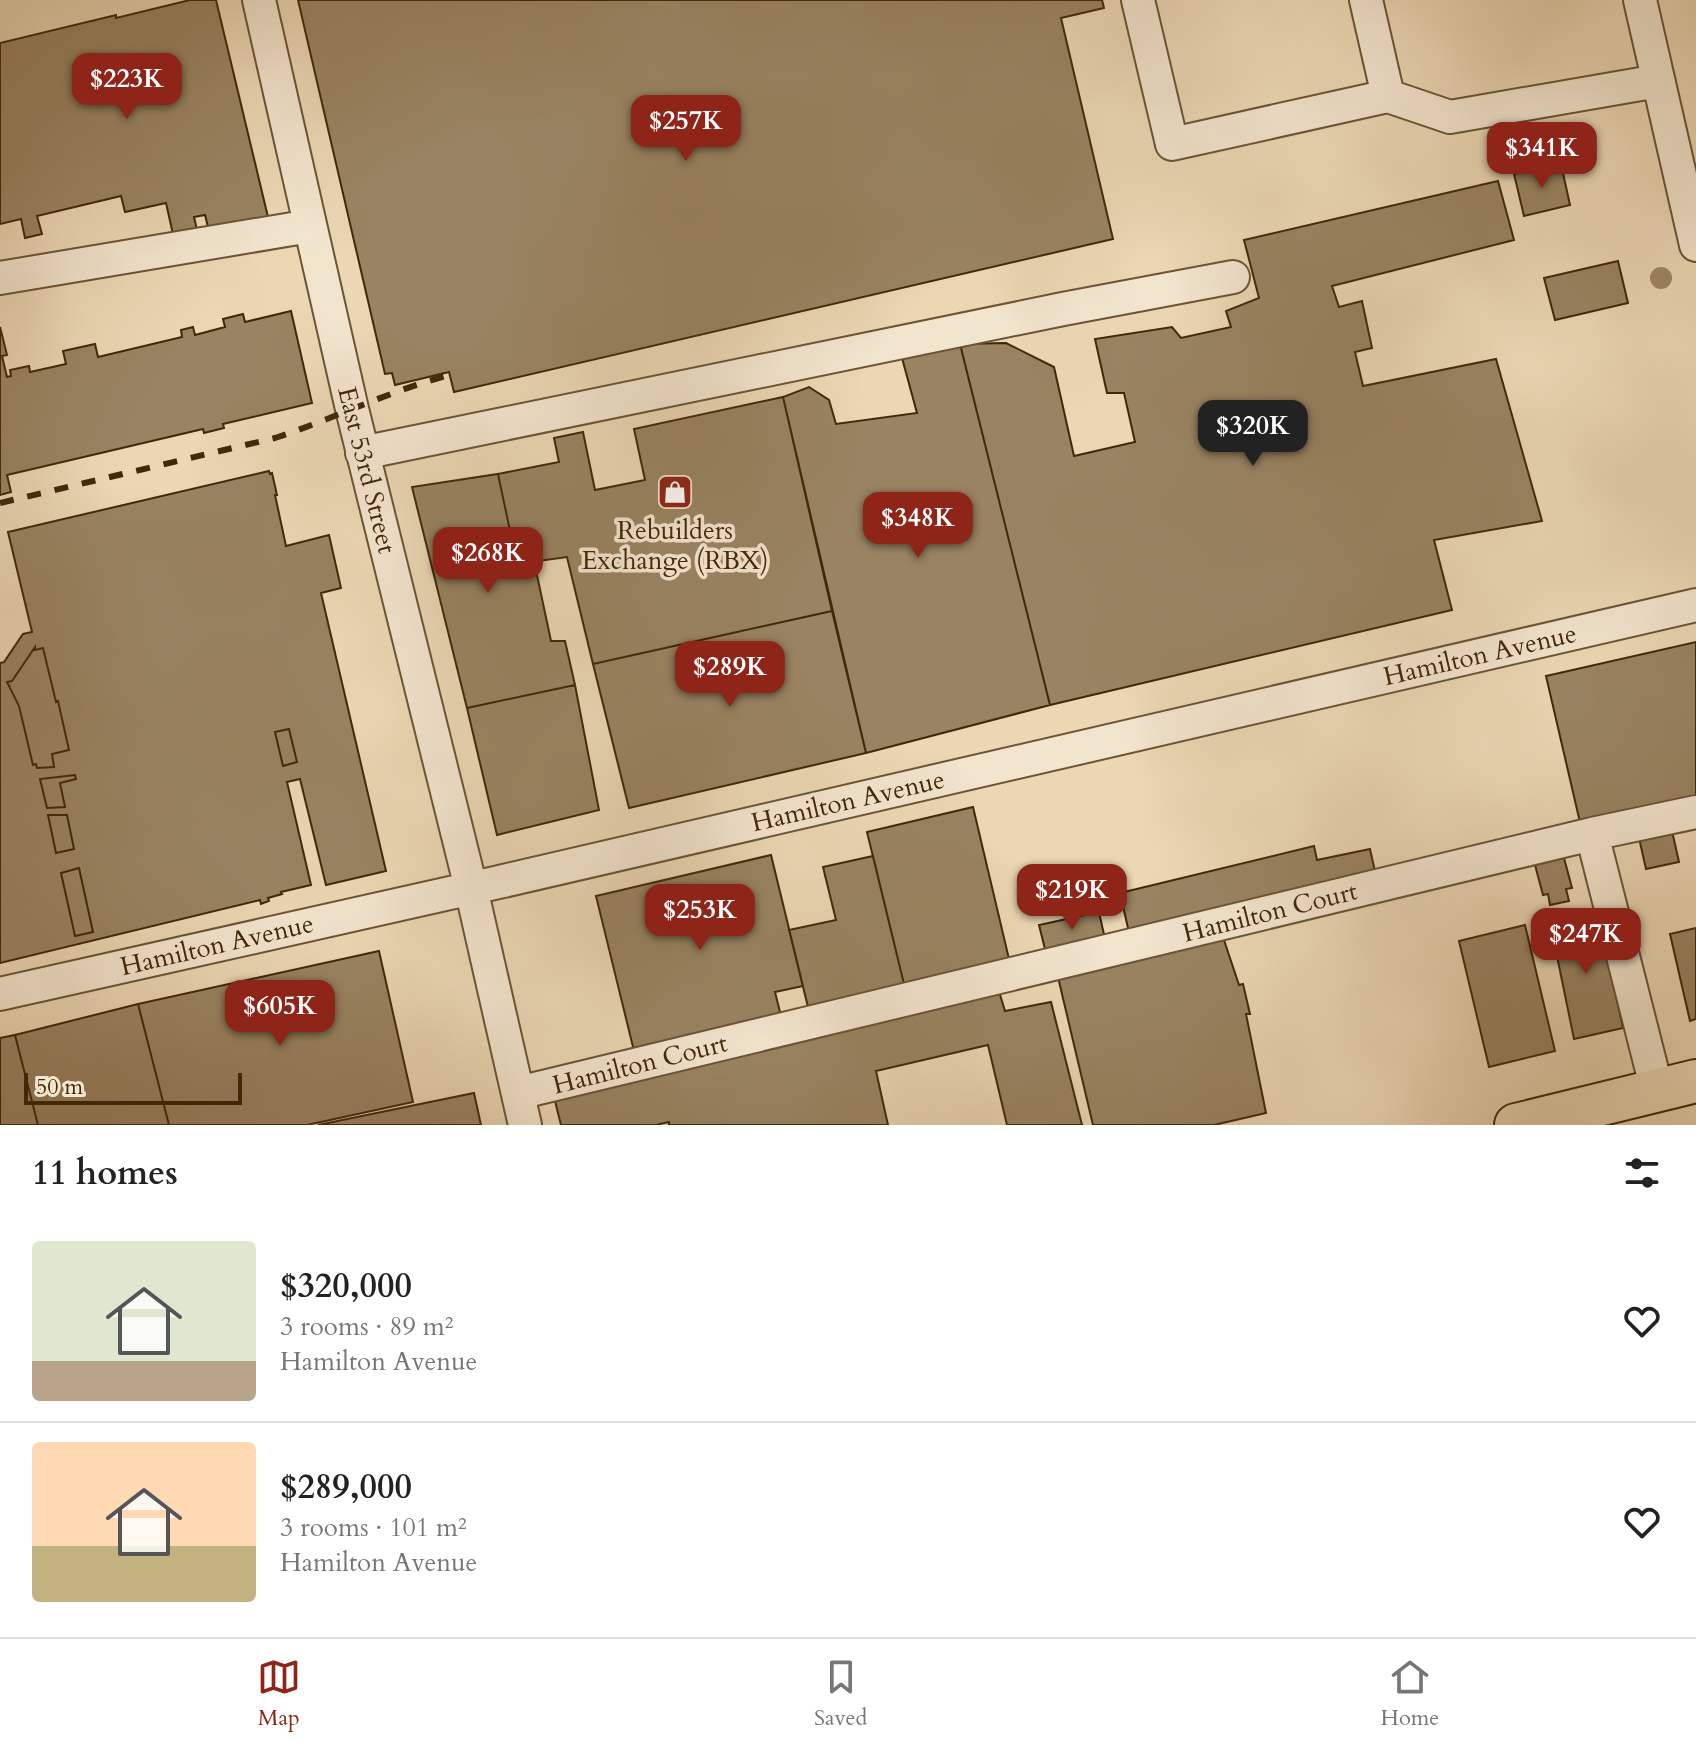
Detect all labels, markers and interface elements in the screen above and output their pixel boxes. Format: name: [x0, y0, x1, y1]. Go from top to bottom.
pin: $223K: [71, 53, 183, 121]
text: $223K: [90, 61, 164, 96]
pin: $257K: [630, 95, 742, 163]
text: $257K: [649, 103, 723, 138]
pin: $341K: [1486, 122, 1598, 190]
text: $341K: [1505, 130, 1579, 165]
street label: East 53rd Street: [329, 383, 405, 557]
pin: $320K: [1197, 400, 1309, 468]
text: $320K: [1216, 408, 1290, 443]
shop icon: Rebuilders Exchange (RBX): [656, 473, 694, 511]
pin: $348K: [862, 492, 974, 560]
text: $348K: [881, 500, 955, 535]
place label: Rebuilders Exchange (RBX): [581, 513, 769, 578]
pin: $268K: [432, 527, 544, 595]
text: $268K: [451, 535, 525, 570]
street label: Hamilton Avenue: [1380, 616, 1580, 694]
pin: $289K: [674, 641, 786, 709]
text: $289K: [693, 649, 767, 684]
street label: Hamilton Avenue: [748, 762, 948, 840]
pin: $219K: [1016, 864, 1128, 932]
text: $219K: [1035, 872, 1109, 907]
street label: Hamilton Court: [1179, 873, 1361, 951]
pin: $253K: [644, 884, 756, 952]
text: $253K: [663, 892, 737, 927]
street label: Hamilton Avenue: [117, 906, 317, 984]
pin: $247K: [1530, 908, 1642, 976]
text: $247K: [1549, 916, 1623, 951]
pin: $605K: [224, 980, 336, 1048]
text: $605K: [243, 988, 317, 1023]
street label: Hamilton Court: [549, 1025, 731, 1103]
scale bar: [24, 1069, 242, 1105]
text: 50 m: [36, 1072, 83, 1102]
text: 11 homes: [32, 1150, 178, 1196]
icon: filters: [1620, 1151, 1664, 1195]
text: $320,000: [280, 1263, 412, 1309]
icon: home: [96, 1273, 192, 1369]
icon: heart: [1620, 1299, 1664, 1343]
text: 3 rooms · 89 m²: [280, 1309, 453, 1344]
text: Hamilton Avenue: [280, 1344, 477, 1379]
text: $289,000: [280, 1464, 412, 1510]
icon: home: [96, 1474, 192, 1570]
icon: heart: [1620, 1500, 1664, 1544]
text: 3 rooms · 101 m²: [280, 1510, 467, 1545]
text: Hamilton Avenue: [280, 1545, 477, 1580]
tab: Map: [257, 1655, 301, 1733]
tab: Saved: [814, 1655, 867, 1733]
tab: Home: [1380, 1655, 1439, 1733]

